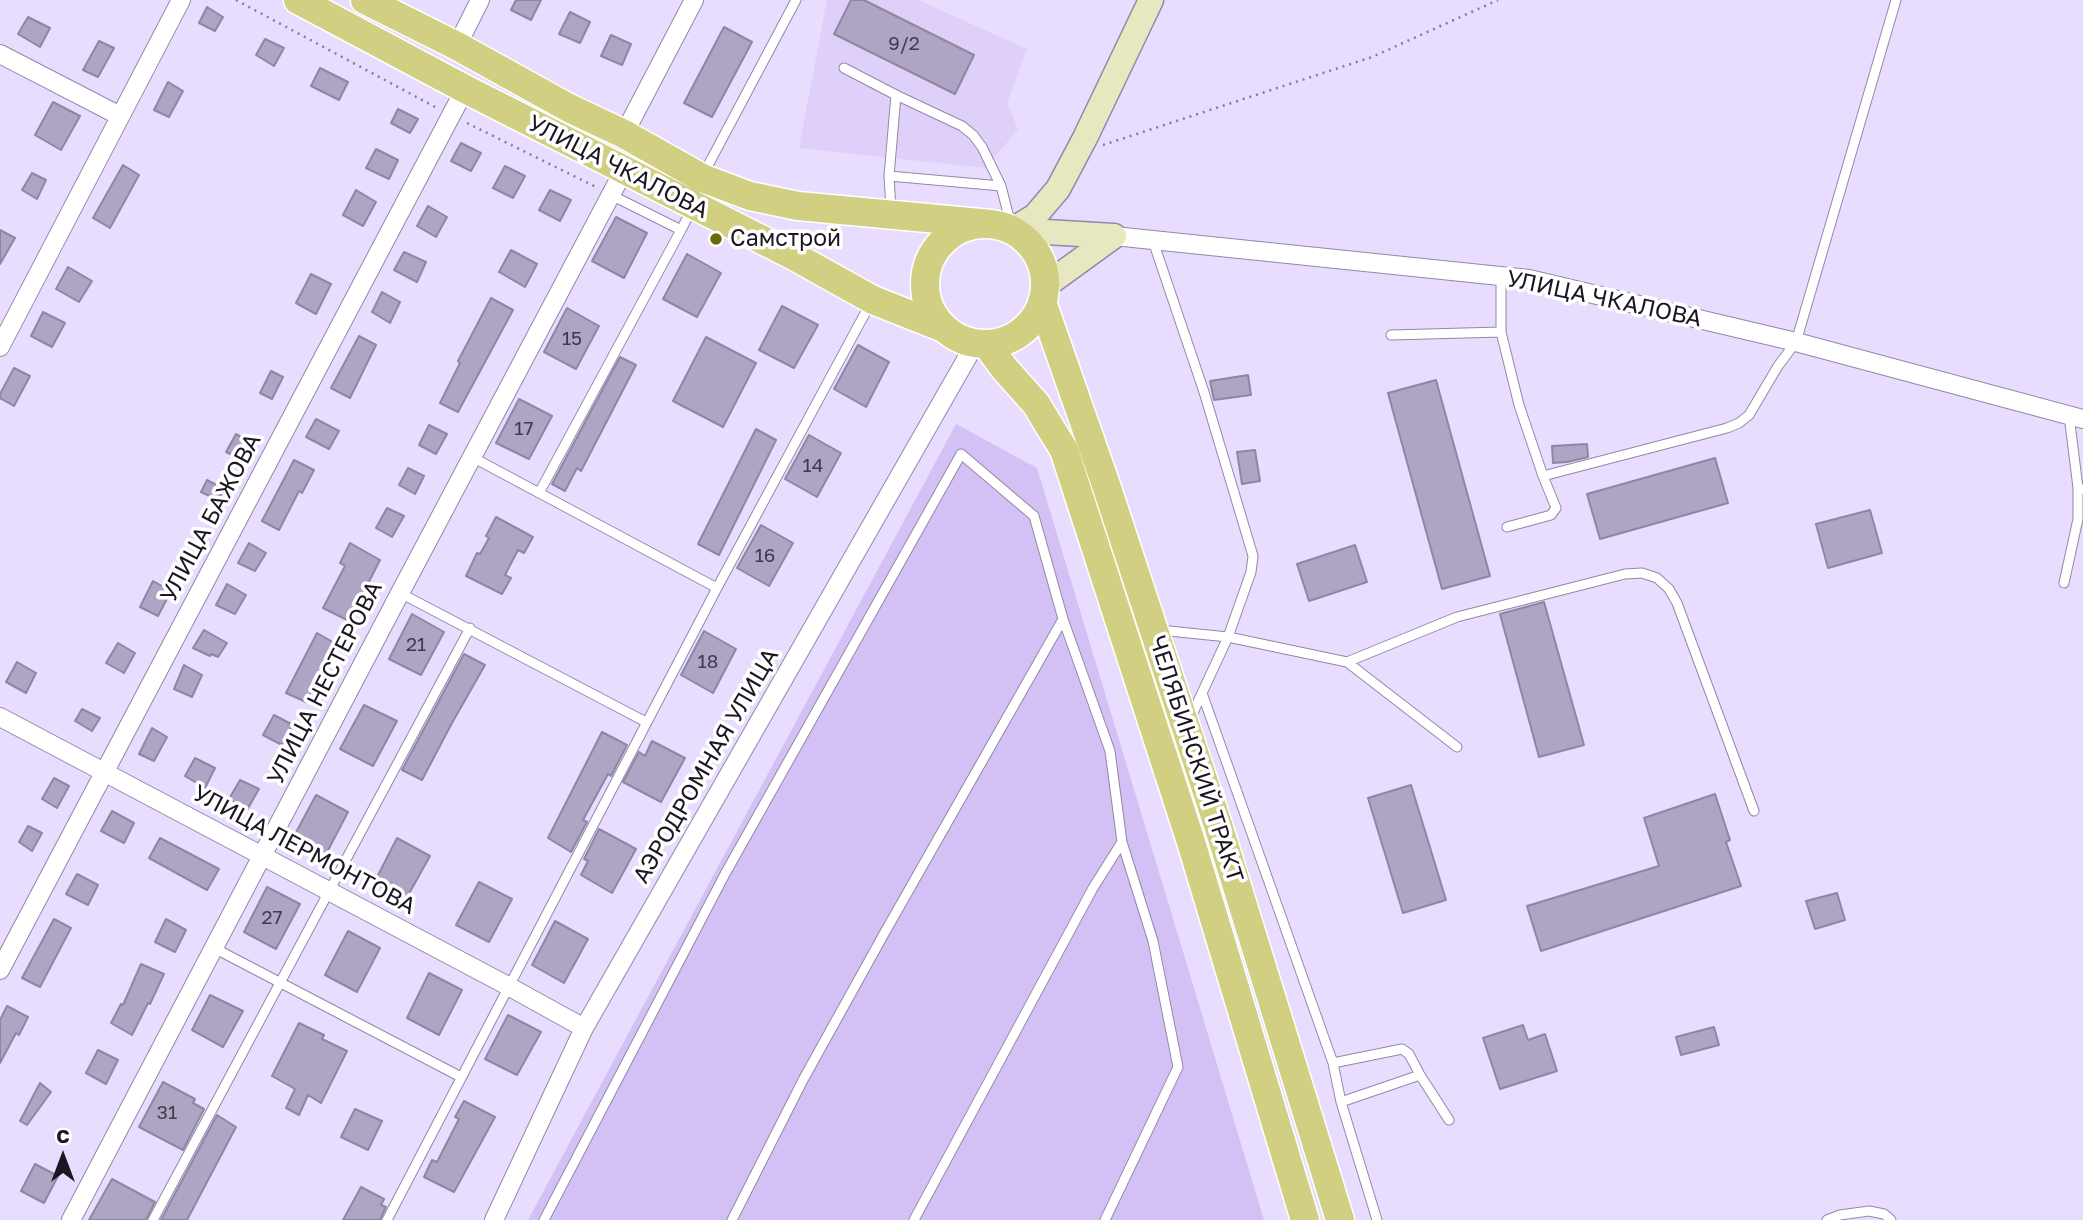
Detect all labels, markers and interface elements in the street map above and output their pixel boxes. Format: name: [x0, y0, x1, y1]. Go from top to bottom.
house number: 9/2: [888, 33, 920, 55]
street label: УЛИЦА ЧКАЛОВА: [523, 110, 713, 224]
place label: Самстрой: [730, 225, 841, 253]
marker: Самстрой: [708, 231, 724, 247]
street label: УЛИЦА ЧКАЛОВА: [1504, 265, 1704, 333]
house number: 15: [562, 328, 582, 350]
house number: 17: [514, 418, 534, 440]
street label: УЛИЦА БАЖОВА: [155, 429, 267, 607]
house number: 14: [803, 455, 823, 477]
house number: 16: [755, 545, 775, 567]
street label: УЛИЦА НЕСТЕРОВА: [262, 577, 388, 789]
street label: ЧЕЛЯБИНСКИЙ ТРАКТ: [1143, 632, 1249, 886]
house number: 21: [406, 634, 426, 656]
street label: АЭРОДРОМНАЯ УЛИЦА: [627, 644, 785, 888]
house number: 18: [698, 651, 718, 673]
street label: УЛИЦА ЛЕРМОНТОВА: [188, 780, 420, 920]
house number: 27: [261, 907, 283, 929]
house number: 31: [157, 1102, 177, 1124]
north arrow: [28, 1122, 98, 1192]
text: С: [56, 1124, 70, 1147]

